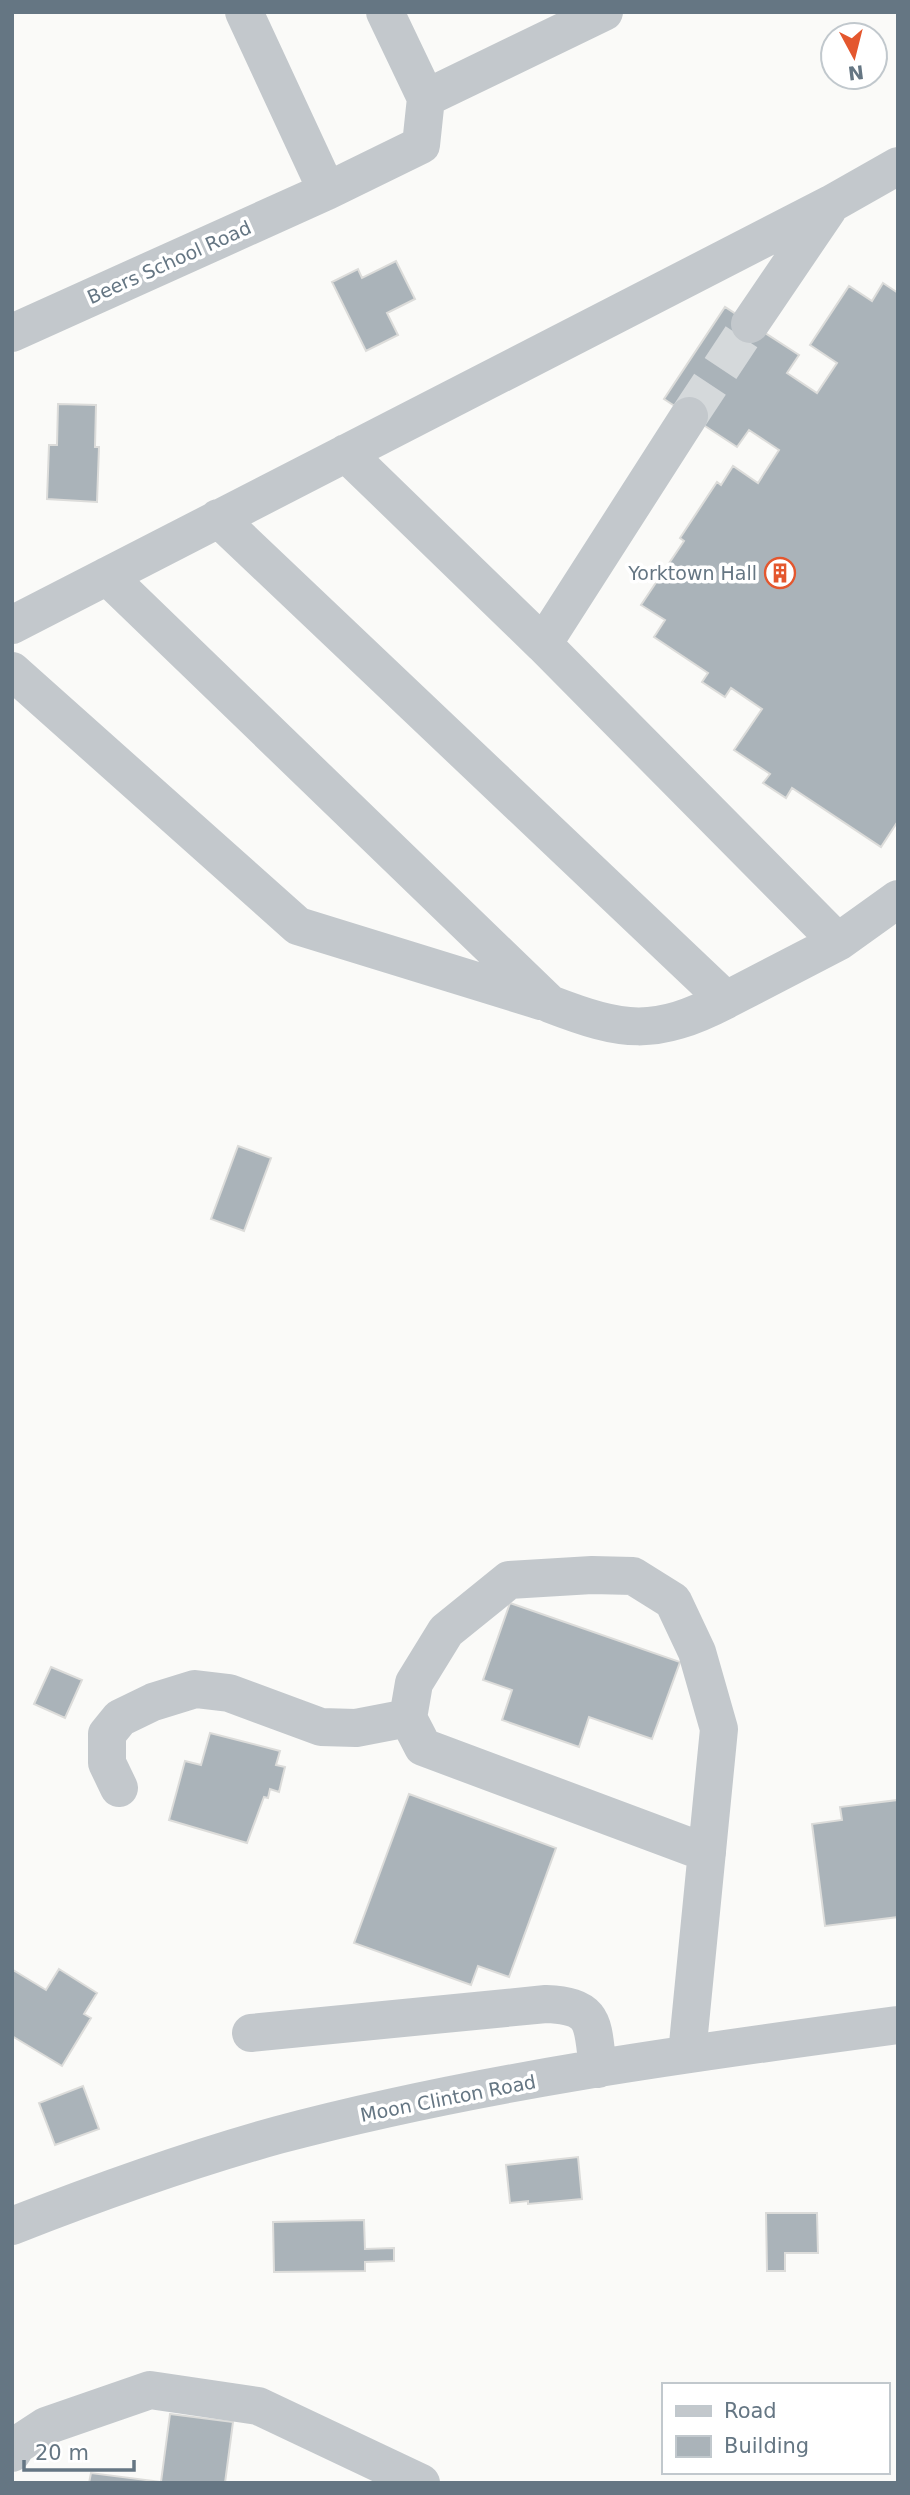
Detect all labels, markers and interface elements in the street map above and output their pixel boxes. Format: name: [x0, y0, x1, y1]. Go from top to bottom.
north arrow: [819, 21, 889, 91]
text: N: [847, 61, 865, 85]
street label: Beers School Road: [84, 216, 254, 308]
building icon: Yorktown Hall: [763, 556, 797, 590]
place label: Yorktown Hall: [627, 562, 757, 584]
street label: Moon Clinton Road: [358, 2070, 538, 2126]
legend: [662, 2383, 889, 2474]
text: Road: [724, 2399, 777, 2423]
scale bar: [24, 2428, 135, 2472]
text: Building: [724, 2434, 809, 2458]
text: 20 m: [35, 2441, 89, 2465]

